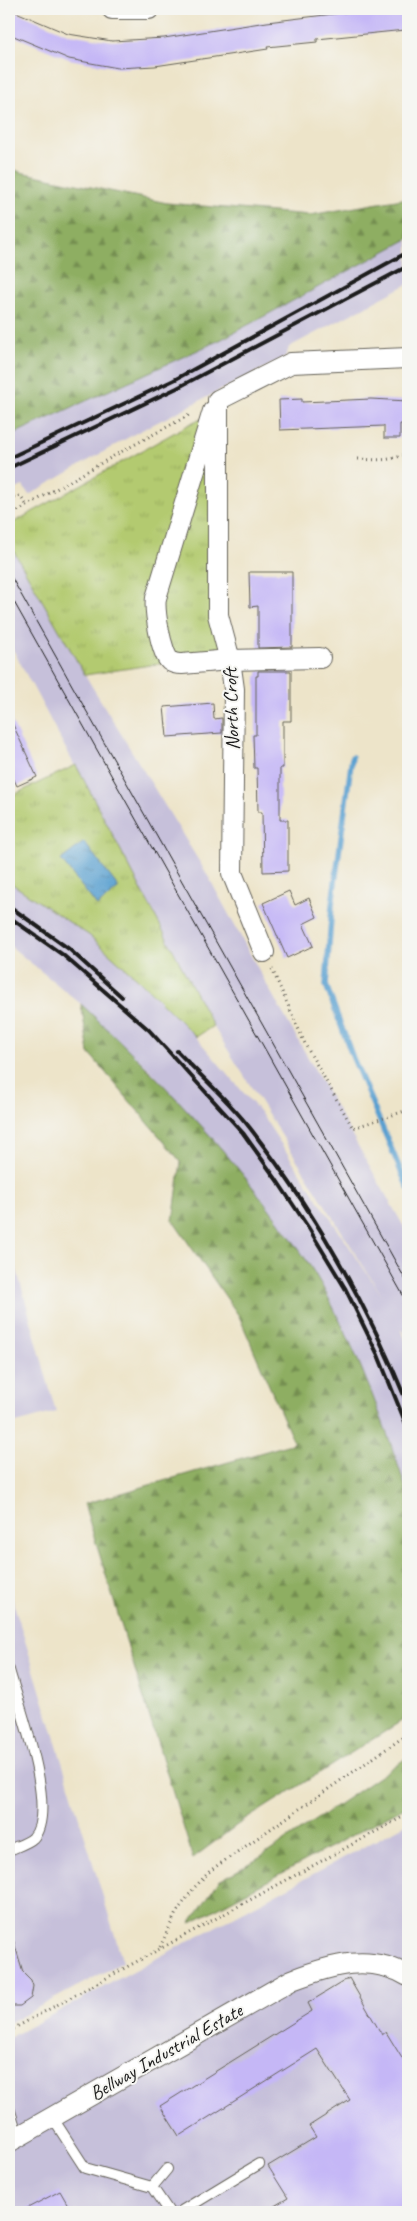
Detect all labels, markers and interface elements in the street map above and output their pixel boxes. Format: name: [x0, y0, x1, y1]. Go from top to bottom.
street label: North Croft: [217, 665, 245, 751]
street label: Bellway Industrial Estate: [85, 1997, 248, 2106]

